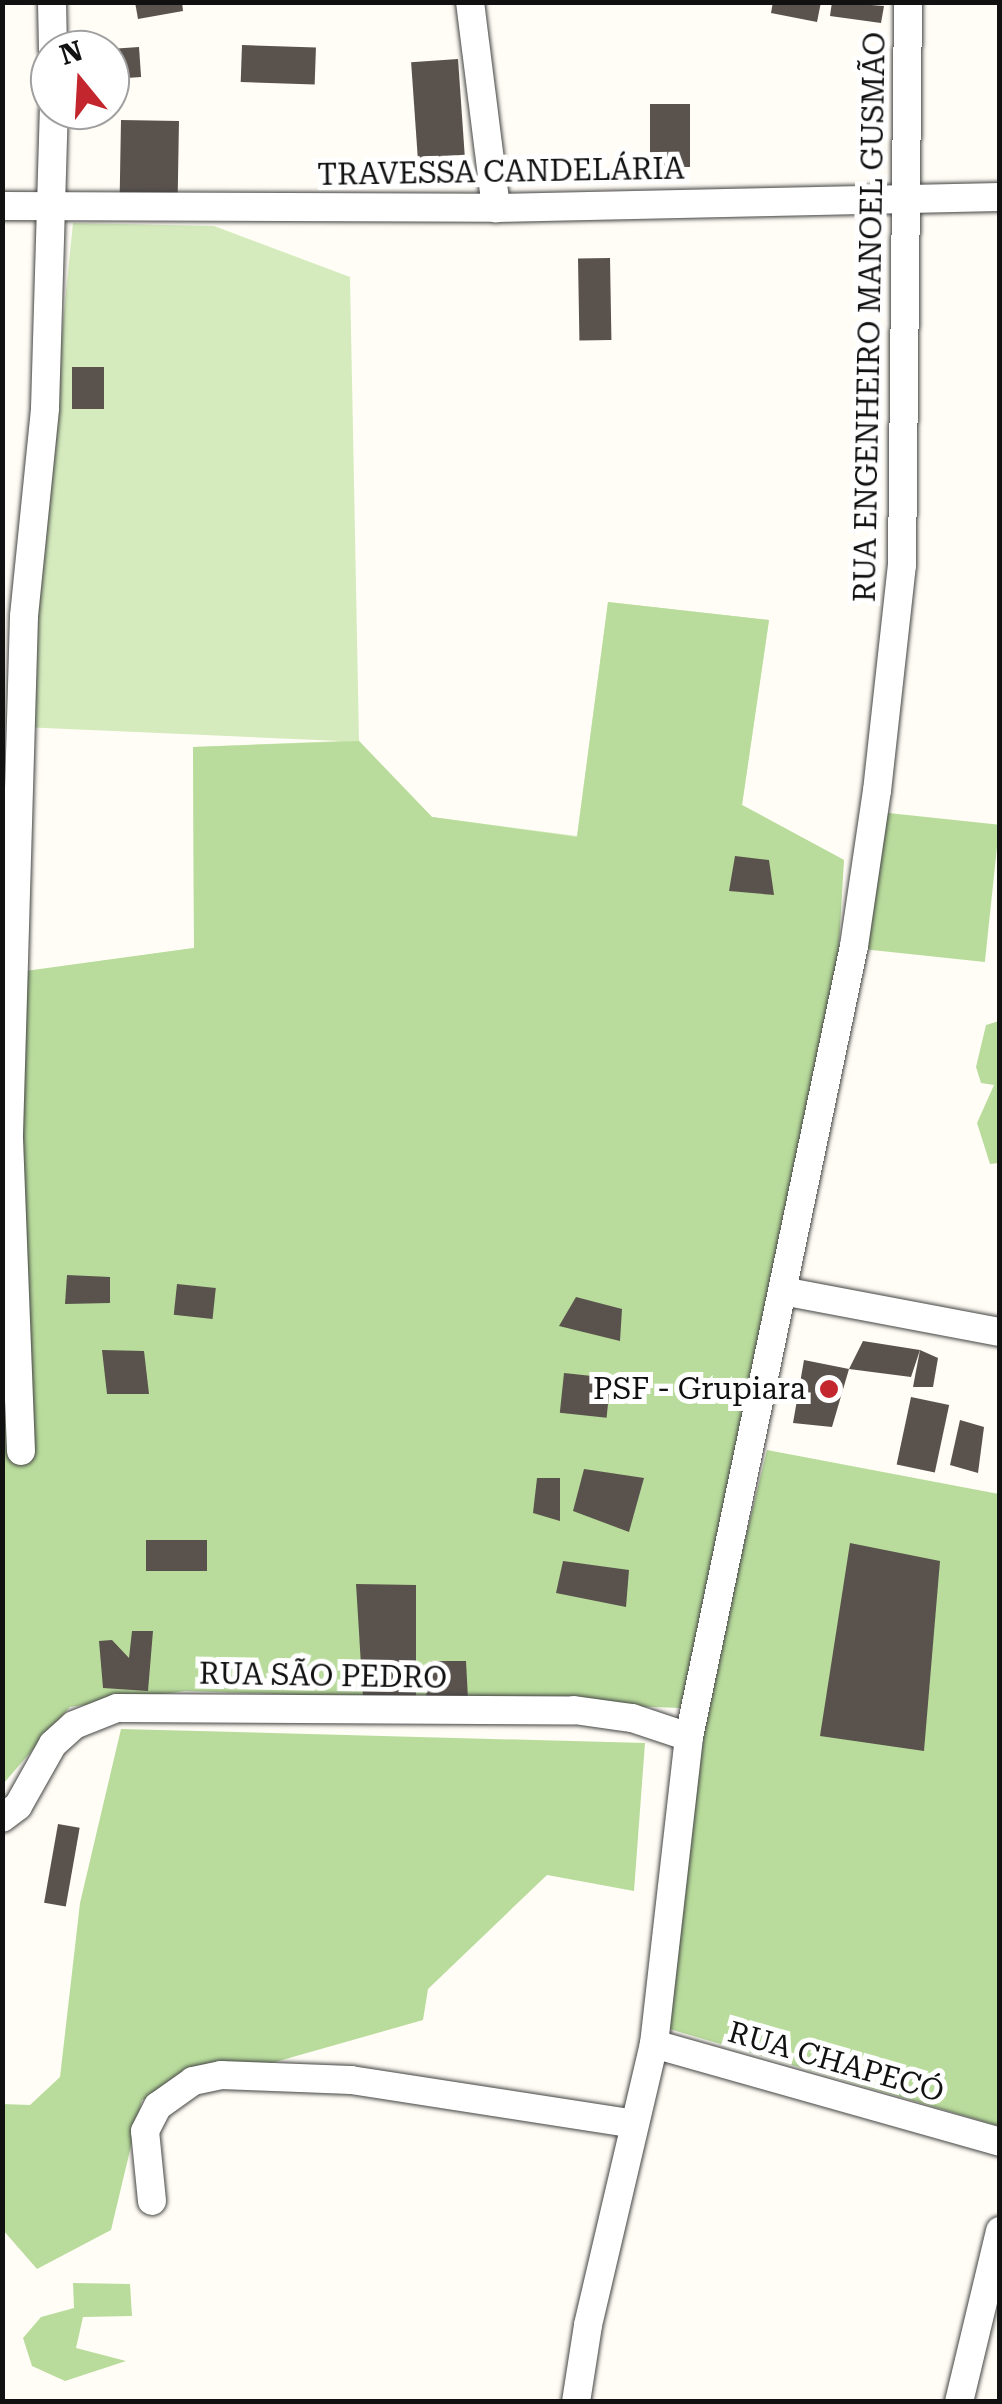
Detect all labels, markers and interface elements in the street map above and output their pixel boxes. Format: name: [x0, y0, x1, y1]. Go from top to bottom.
north arrow: [30, 30, 130, 130]
street label: RUA ENGENHEIRO MANOEL GUSMÃO: [847, 32, 893, 602]
text: N: [56, 34, 87, 72]
street label: TRAVESSA CANDELÁRIA: [317, 151, 685, 193]
place label: PSF - Grupiara: [593, 1371, 806, 1407]
marker: PSF - Grupiara: [816, 1376, 842, 1402]
street label: RUA SÃO PEDRO: [199, 1656, 447, 1696]
street label: RUA CHAPECÓ: [724, 2014, 948, 2110]

